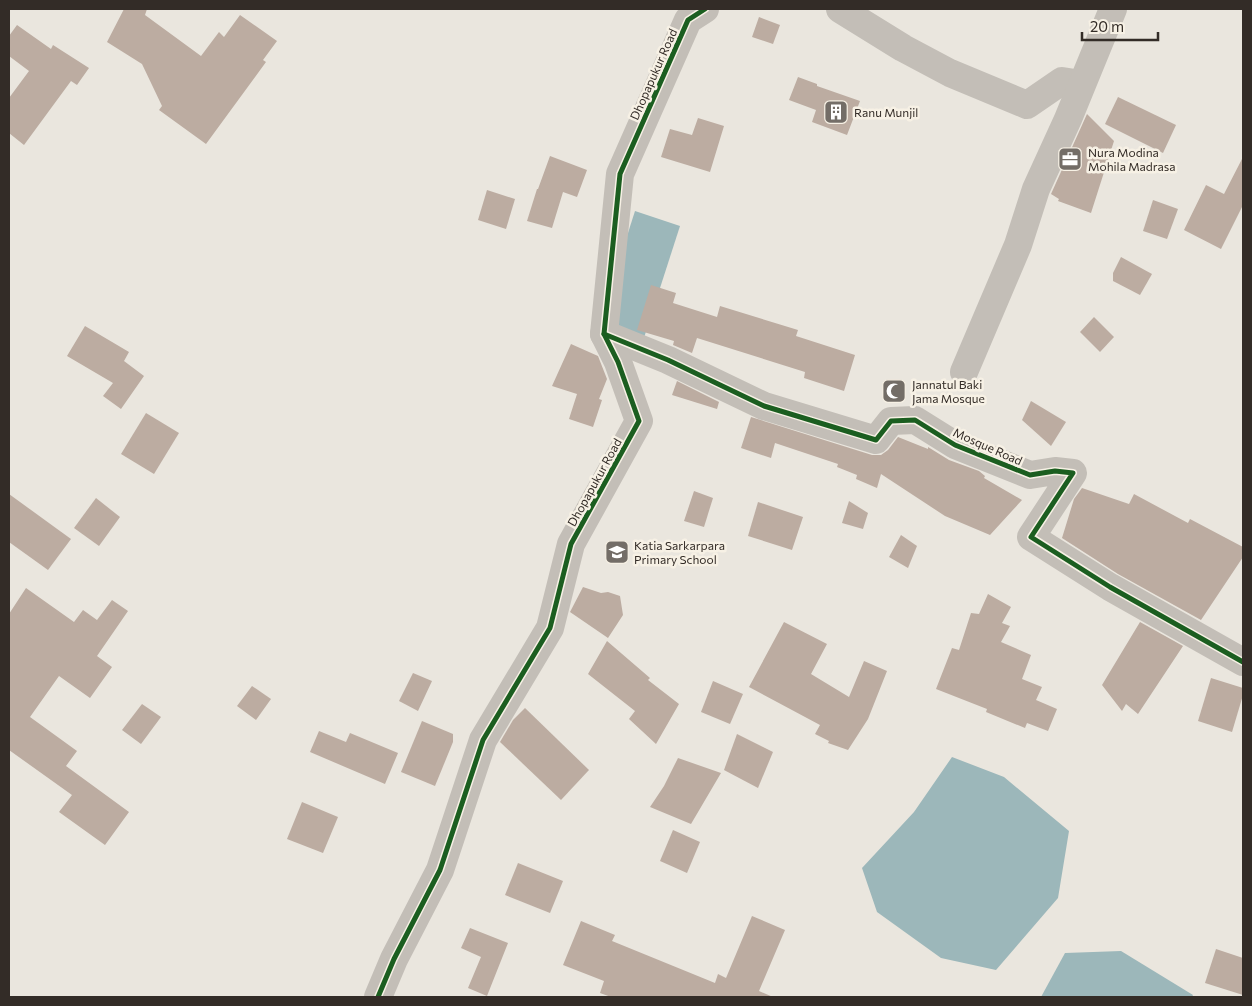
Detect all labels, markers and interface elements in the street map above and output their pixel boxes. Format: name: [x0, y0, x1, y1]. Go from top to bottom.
scale bar: [1082, 10, 1158, 42]
text: 20 m: [1090, 17, 1124, 35]
street label: Dhopapukur Road: [627, 26, 679, 122]
building icon: Ranu Munjil: [823, 99, 849, 125]
place label: Ranu Munjil: [854, 105, 918, 119]
place label: Nura Modina Mohila Madrasa: [1088, 145, 1175, 173]
office icon: Nura Modina Mohila Madrasa: [1057, 146, 1083, 172]
place label: Jannatul Baki Jama Mosque: [912, 377, 985, 406]
mosque icon: Jannatul Baki Jama Mosque: [881, 378, 907, 404]
street label: Mosque Road: [951, 424, 1025, 468]
street label: Dhopapukur Road: [564, 436, 624, 528]
place label: Katia Sarkarpara Primary School: [634, 538, 725, 566]
school or university icon: Katia Sarkarpara Primary School: [604, 539, 630, 565]

